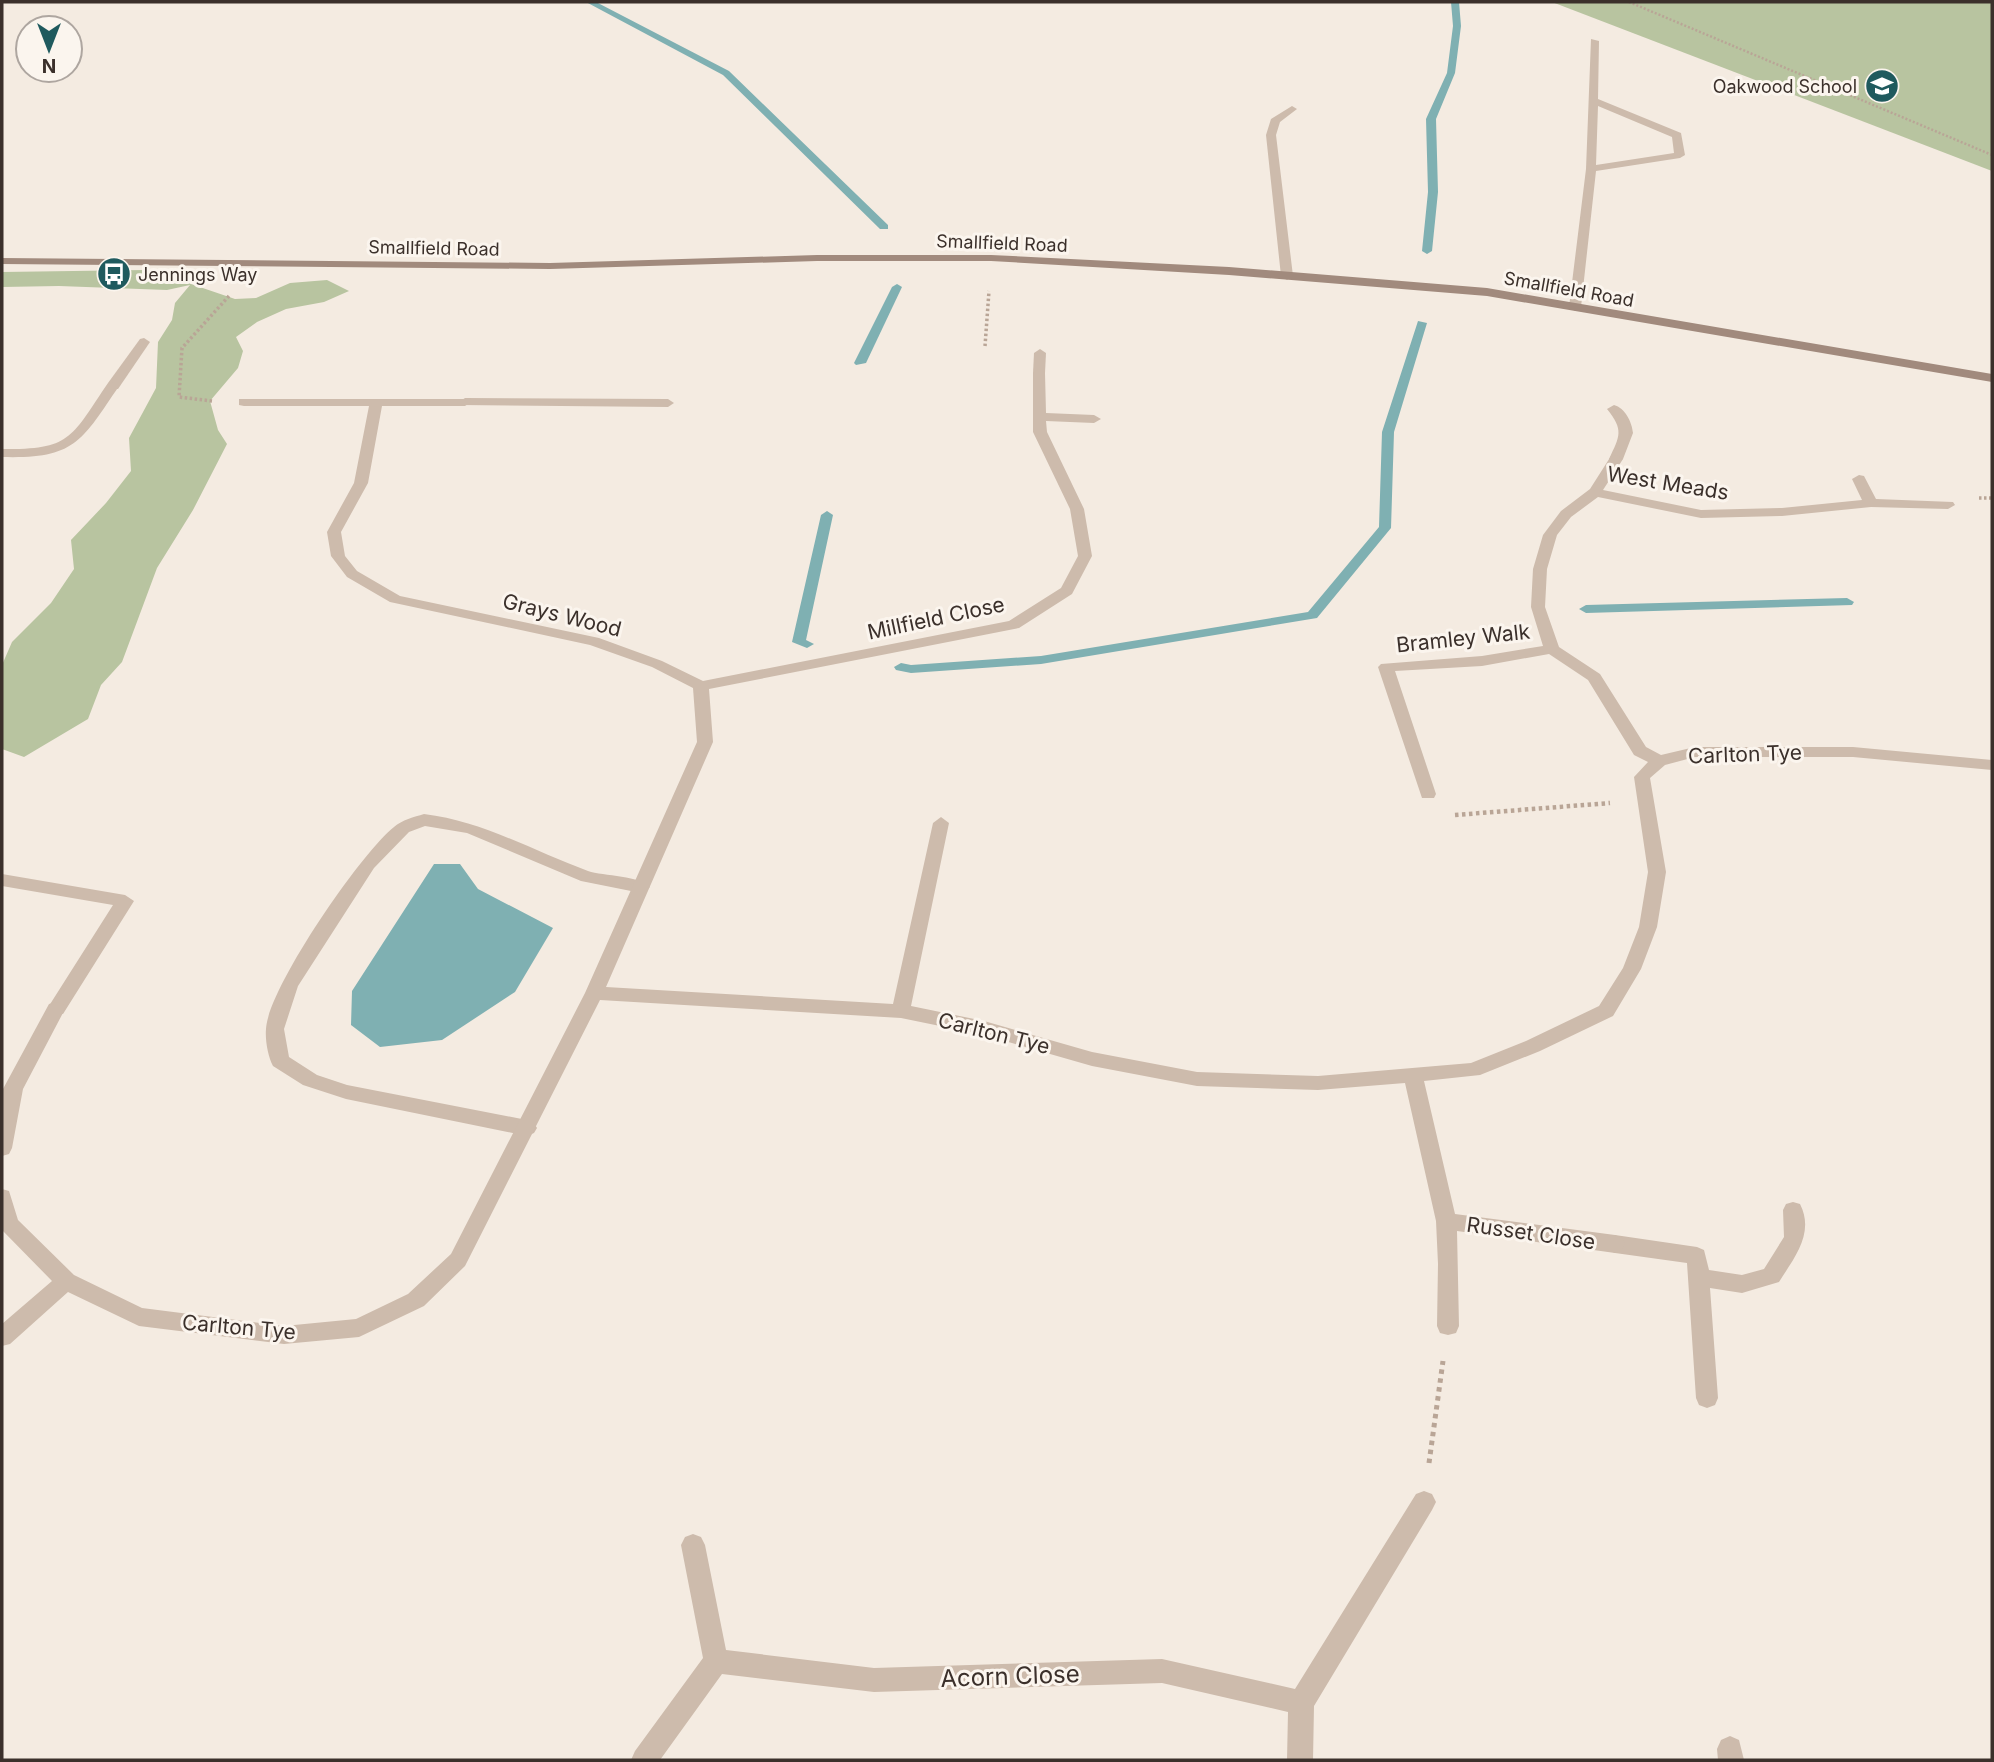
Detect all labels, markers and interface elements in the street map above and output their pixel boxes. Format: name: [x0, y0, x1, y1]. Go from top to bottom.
north arrow: [14, 14, 84, 84]
text: N: [42, 54, 56, 77]
school or university icon: Oakwood School: [1863, 67, 1901, 105]
place label: Oakwood School: [1713, 76, 1857, 97]
street label: Smallfield Road: [936, 230, 1068, 256]
street label: Smallfield Road: [368, 236, 500, 260]
bus stop icon: Jennings Way: [95, 255, 133, 293]
place label: Jennings Way: [138, 264, 257, 285]
street label: Smallfield Road: [1502, 267, 1636, 311]
street label: West Meads: [1605, 461, 1731, 505]
street label: Grays Wood: [500, 588, 624, 642]
street label: Millfield Close: [865, 591, 1007, 645]
street label: Bramley Walk: [1395, 618, 1532, 657]
street label: Carlton Tye: [1687, 740, 1803, 768]
street label: Carlton Tye: [936, 1007, 1052, 1059]
street label: Russet Close: [1465, 1212, 1597, 1254]
street label: Carlton Tye: [181, 1310, 297, 1344]
street label: Acorn Close: [940, 1659, 1080, 1693]

